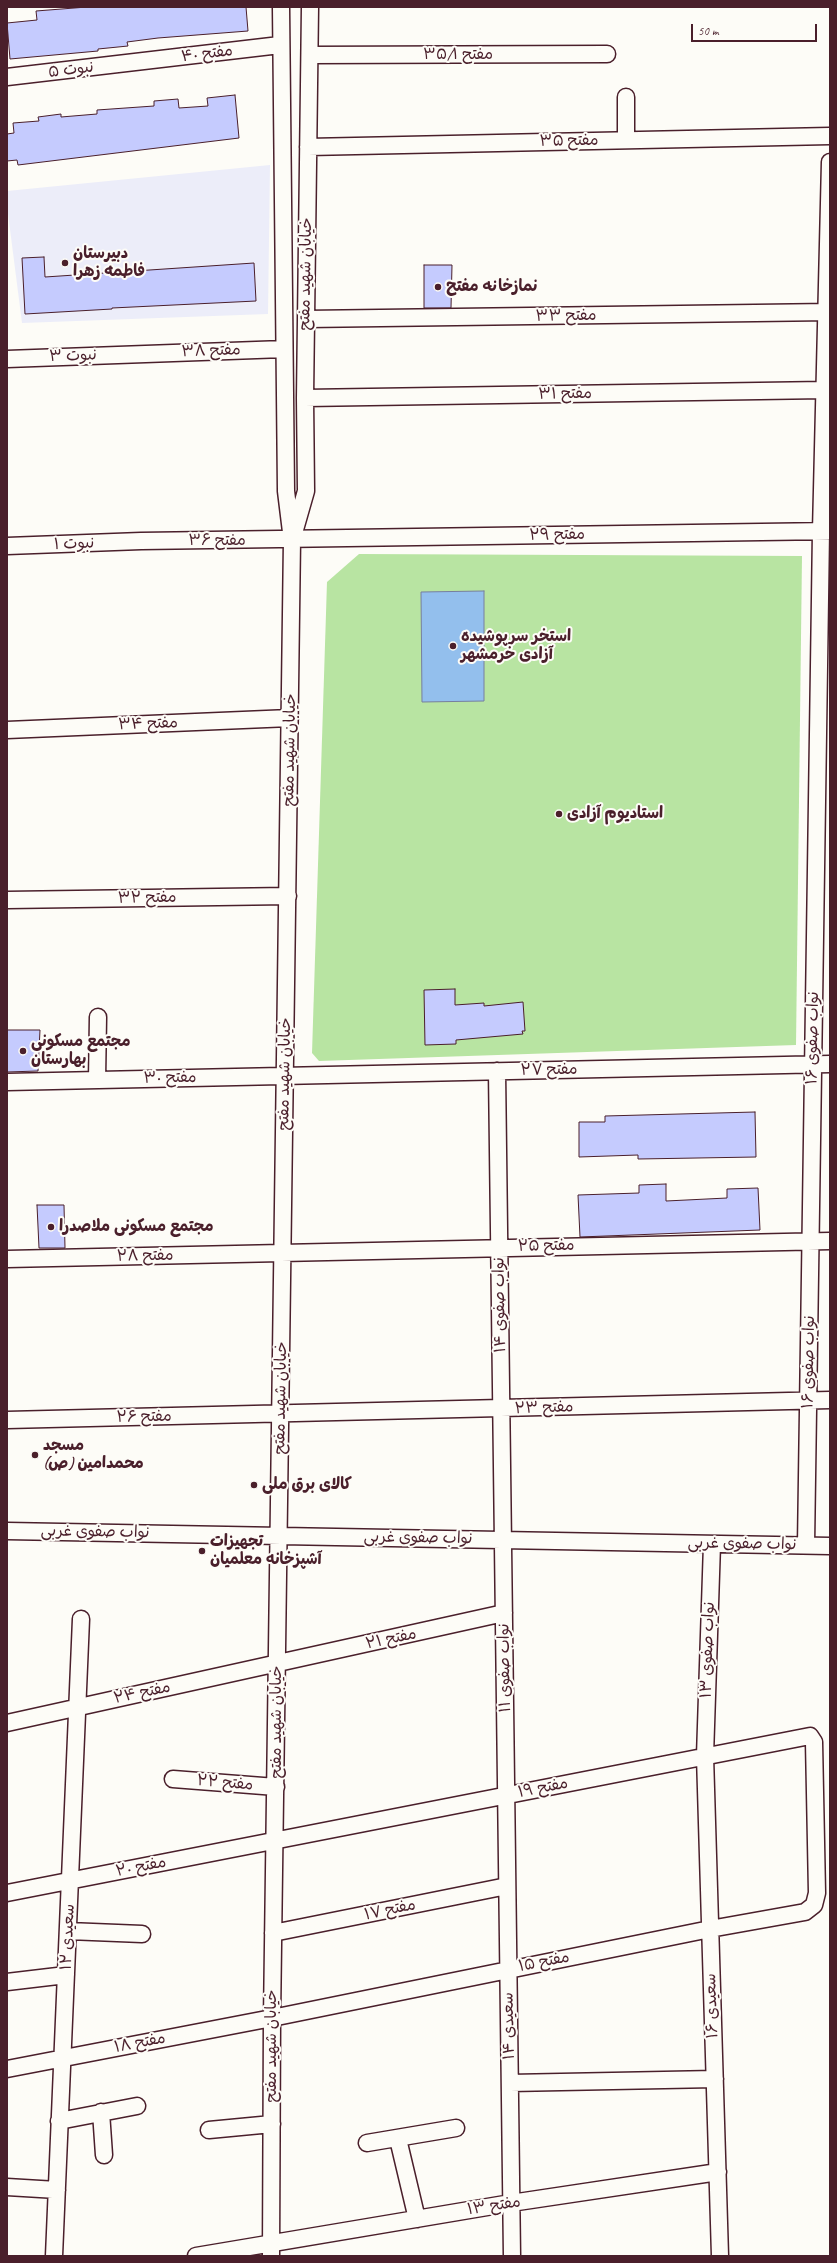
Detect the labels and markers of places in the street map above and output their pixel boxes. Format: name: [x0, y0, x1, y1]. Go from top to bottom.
place label: دبیرستان فاطمه زهرا: [73, 244, 145, 282]
marker: دبیرستان فاطمه زهرا: [60, 258, 70, 268]
place label: نمازخانه مفتح: [446, 277, 537, 297]
marker: نمازخانه مفتح: [433, 282, 443, 292]
place label: استخر سرپوشیده آزادی خرمشهر: [461, 627, 571, 665]
marker: استخر سرپوشیده آزادی خرمشهر: [448, 641, 458, 651]
place label: استادیوم آزادی: [567, 804, 663, 824]
marker: استادیوم آزادی: [554, 809, 564, 819]
place label: مجتمع مسکونی بهارستان: [31, 1032, 131, 1070]
marker: مجتمع مسکونی بهارستان: [18, 1046, 28, 1056]
place label: مجتمع مسکونی ملاصدرا: [59, 1217, 214, 1237]
marker: مجتمع مسکونی ملاصدرا: [46, 1222, 56, 1232]
place label: مسجد محمدامین (ص): [43, 1436, 144, 1474]
marker: مسجد محمدامین (ص): [30, 1450, 40, 1460]
place label: کالای برق ملی: [262, 1475, 352, 1495]
marker: کالای برق ملی: [249, 1480, 259, 1490]
place label: تجهيزات آشپزخانه معلمیان: [210, 1532, 322, 1570]
marker: تجهيزات آشپزخانه معلمیان: [197, 1546, 207, 1556]

